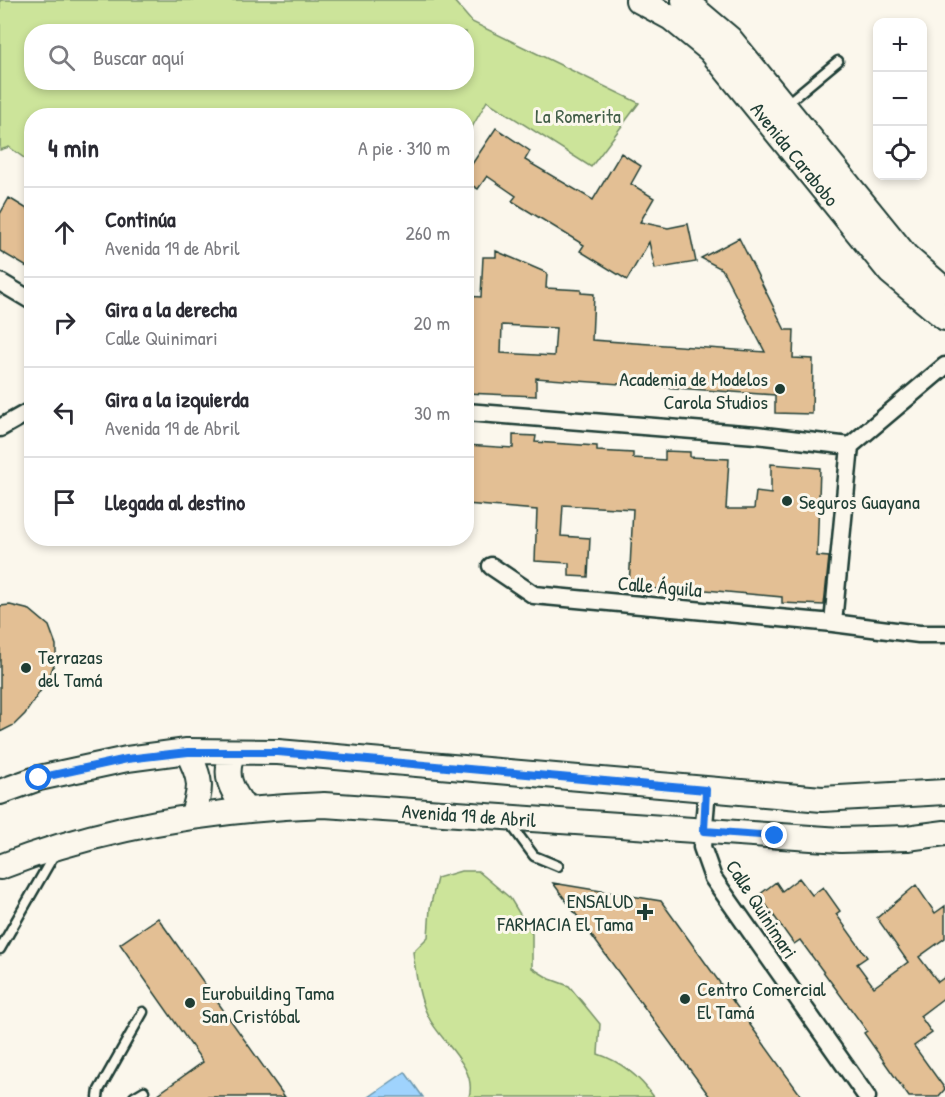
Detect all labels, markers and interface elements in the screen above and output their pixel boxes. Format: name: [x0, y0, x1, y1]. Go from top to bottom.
map controls: [873, 18, 927, 180]
button: +: [873, 18, 927, 72]
search box: [24, 24, 474, 90]
icon: search: [45, 41, 78, 74]
text: Buscar aquí: [93, 42, 185, 72]
button: −: [873, 72, 927, 126]
street label: Avenida Carabobo: [745, 96, 845, 212]
park label: La Romerita: [535, 102, 621, 129]
button: locate: [873, 126, 927, 180]
text: 4 min: [48, 130, 99, 165]
text: A pie · 310 m: [358, 134, 450, 161]
text: Continúa: [105, 204, 176, 234]
icon: ahead: [48, 216, 81, 249]
text: 260 m: [406, 219, 450, 246]
text: Avenida 19 de Abril: [105, 234, 240, 261]
text: Gira a la derecha: [105, 294, 237, 324]
icon: right: [48, 306, 81, 339]
text: 20 m: [413, 309, 450, 336]
text: Calle Quinimari: [105, 324, 218, 351]
place label: Academia de Modelos Carola Studios: [619, 365, 768, 415]
marker: Academia de Modelos Carola Studios: [773, 382, 787, 396]
text: Gira a la izquierda: [105, 384, 249, 414]
icon: left: [48, 396, 81, 429]
text: 30 m: [414, 399, 450, 426]
text: Avenida 19 de Abril: [105, 414, 240, 441]
icon: arrive: [48, 486, 81, 519]
text: Llegada al destino: [105, 487, 245, 517]
place label: Seguros Guayana: [799, 488, 920, 515]
marker: Seguros Guayana: [780, 494, 794, 508]
street label: Calle Águila: [617, 569, 703, 603]
place label: Terrazas del Tamá: [38, 643, 103, 693]
marker: Terrazas del Tamá: [19, 661, 33, 675]
route start: [25, 764, 51, 790]
street label: Avenida 19 de Abril: [401, 797, 538, 833]
route end: [761, 822, 787, 848]
street label: Calle Quinimari: [720, 854, 804, 964]
place label: ENSALUD FARMACIA El Tama: [497, 887, 633, 937]
marker: ENSALUD FARMACIA El Tama: [638, 905, 652, 919]
place label: Centro Comercial El Tamá: [697, 975, 827, 1025]
place label: Eurobuilding Tama San Cristóbal: [202, 979, 334, 1029]
marker: Centro Comercial El Tamá: [678, 992, 692, 1006]
marker: Eurobuilding Tama San Cristóbal: [183, 996, 197, 1010]

